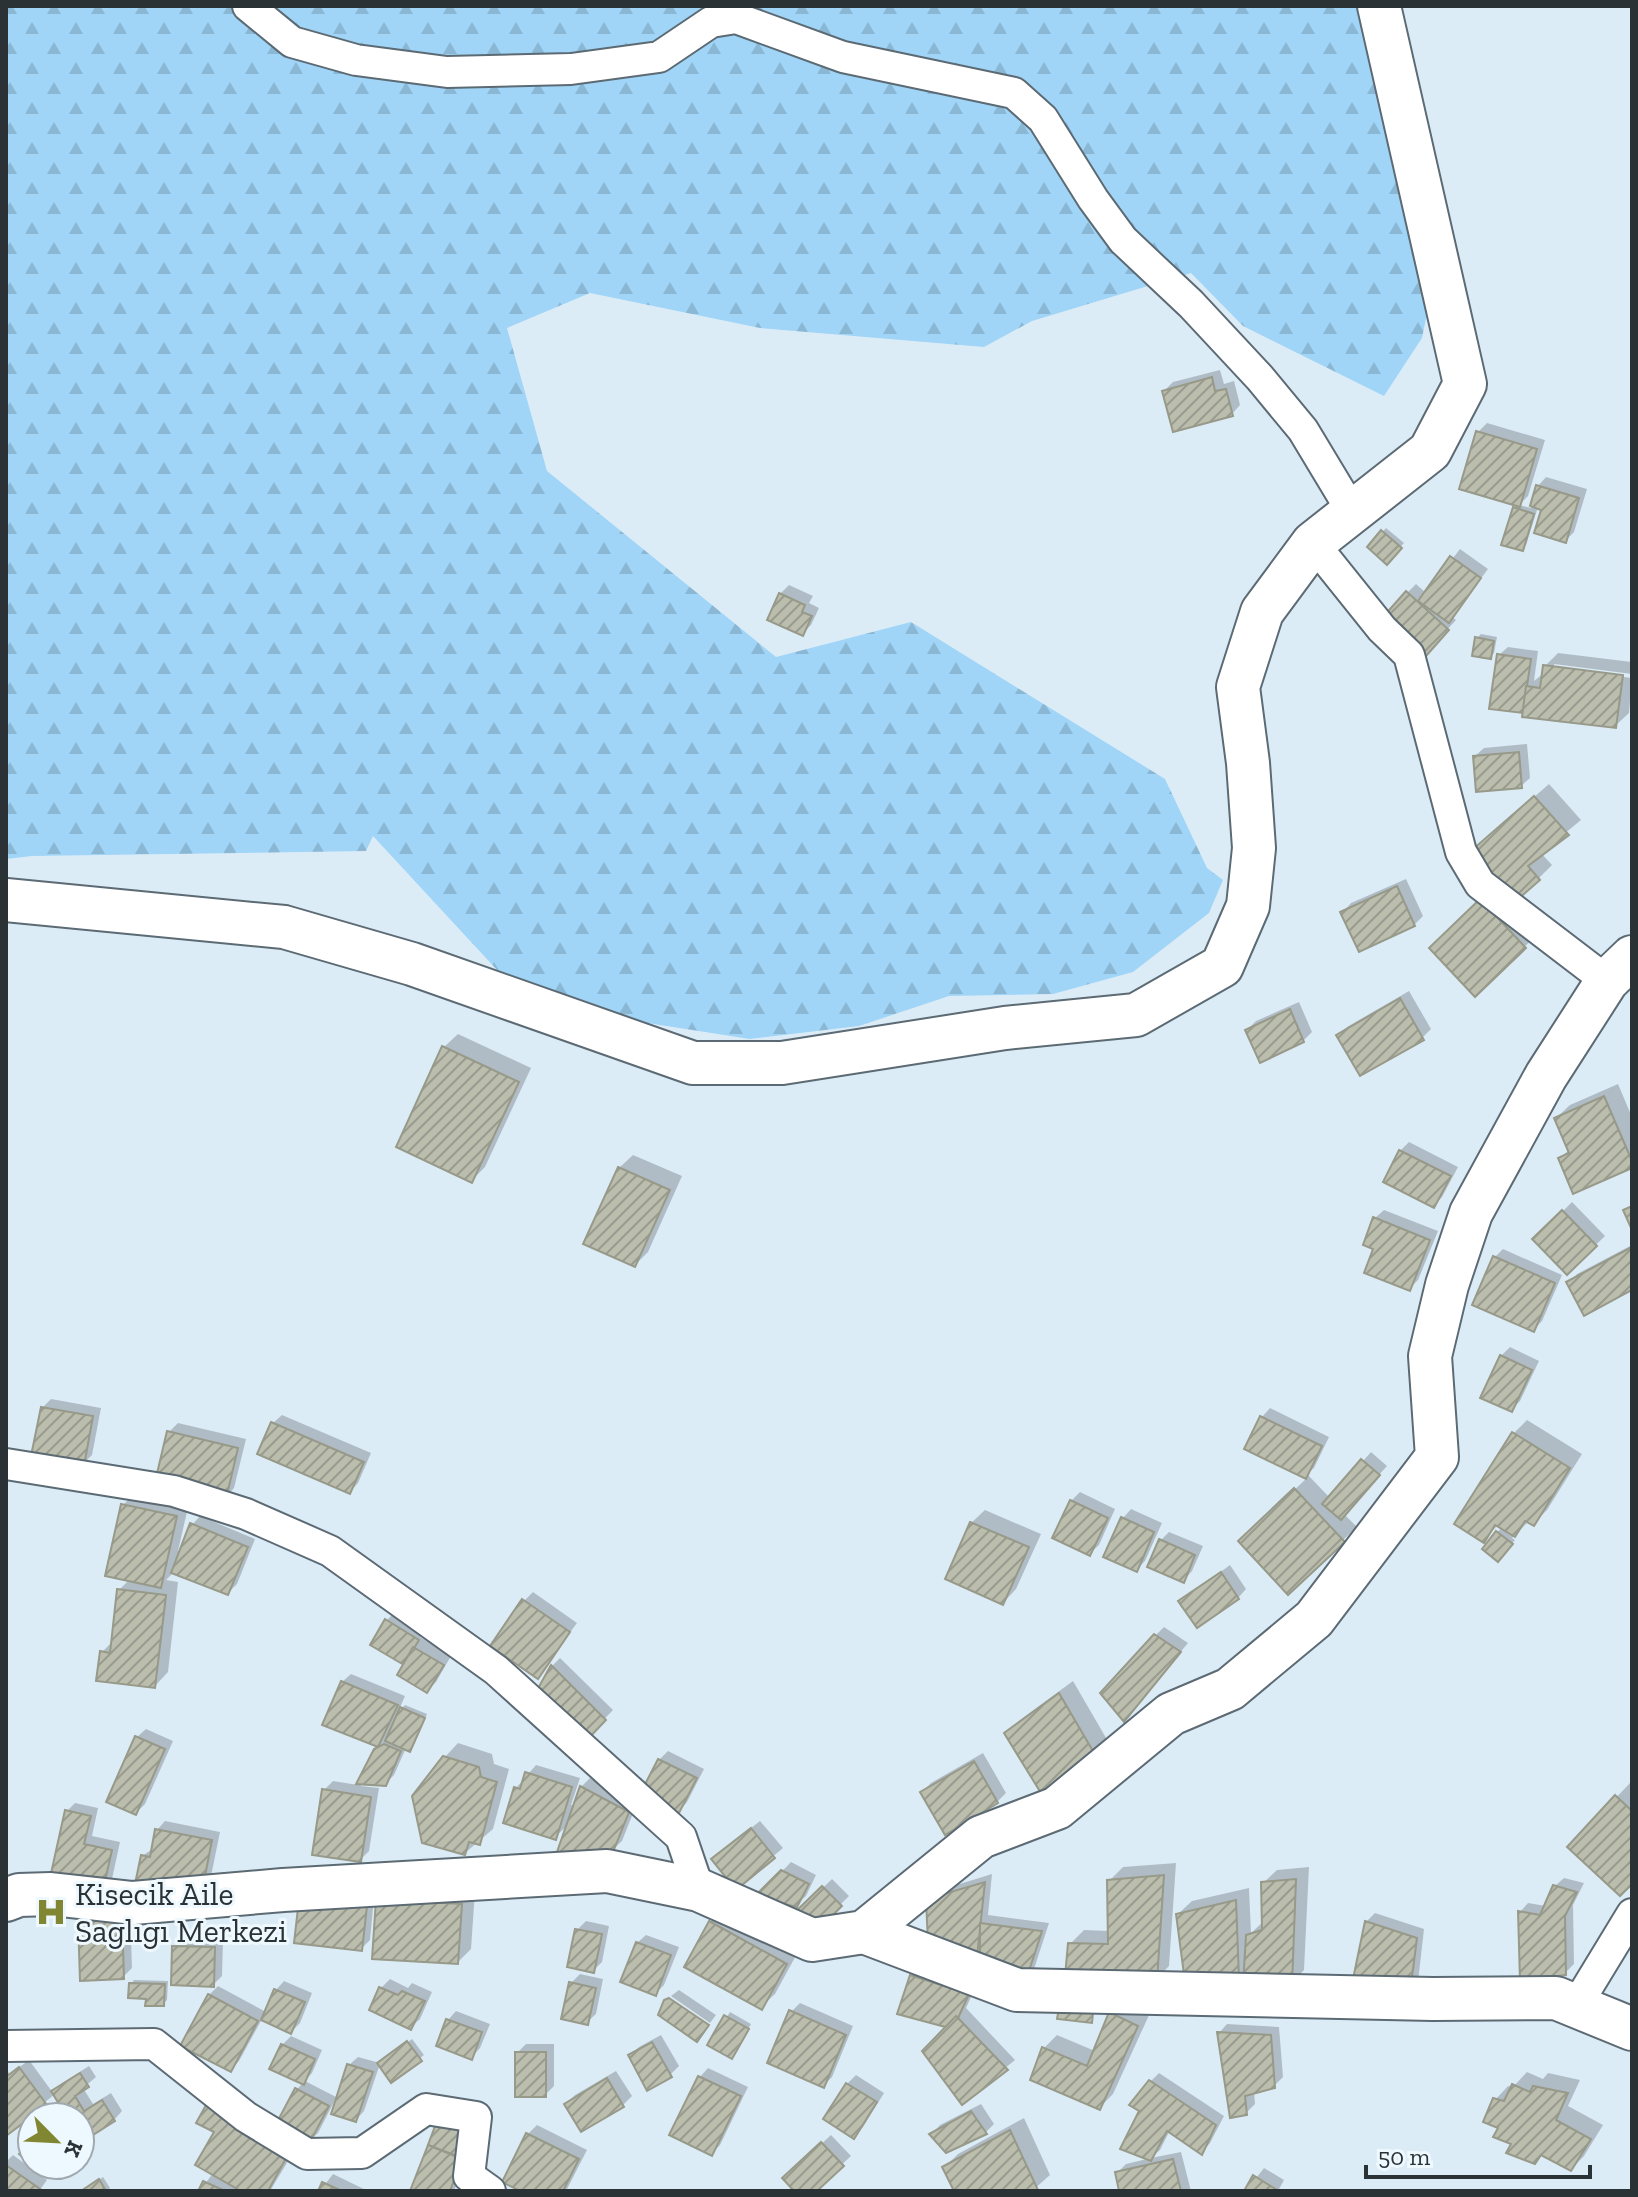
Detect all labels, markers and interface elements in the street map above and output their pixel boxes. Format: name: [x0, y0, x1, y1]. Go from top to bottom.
place label: Kisecik Aile Saglıgı Merkezi: [75, 1875, 287, 1950]
hospital icon: Kisecik Aile Saglıgı Merkezi: [34, 1895, 68, 1929]
north arrow: [16, 2101, 96, 2181]
scale bar: [1366, 2129, 1590, 2179]
text: K: [58, 2137, 89, 2161]
text: 50 m: [1378, 2142, 1431, 2171]

